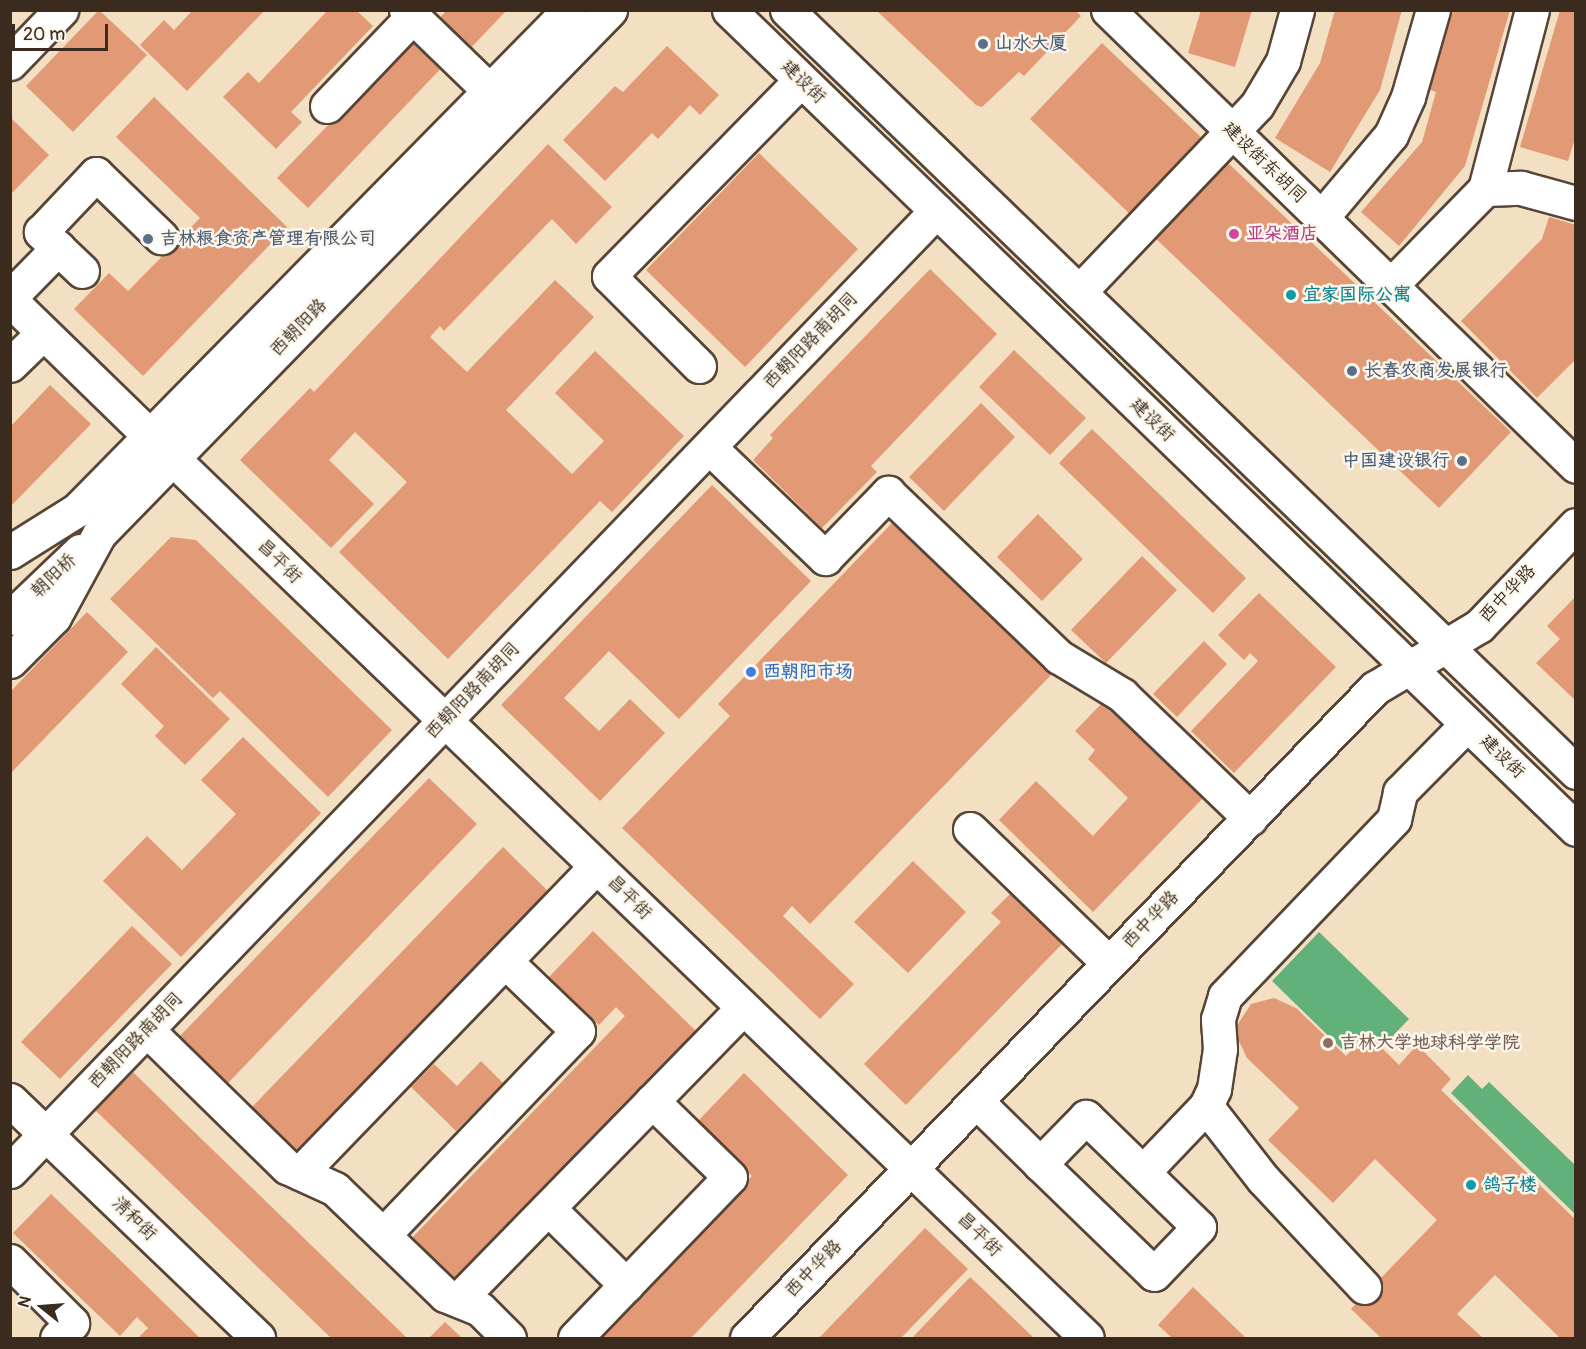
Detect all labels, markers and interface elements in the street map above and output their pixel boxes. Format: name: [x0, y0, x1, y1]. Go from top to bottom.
scale bar: [15, 12, 111, 50]
text: 20 m: [23, 23, 65, 46]
place label: 山水大厦: [995, 33, 1067, 55]
marker: 山水大厦: [976, 37, 990, 51]
street label: 建设街: [776, 55, 830, 109]
street label: 建设街东胡同: [1218, 118, 1310, 208]
place label: 亚朵酒店: [1246, 223, 1318, 245]
marker: 亚朵酒店: [1227, 227, 1241, 241]
place label: 吉林粮食资产管理有限公司: [160, 228, 376, 250]
marker: 吉林粮食资产管理有限公司: [141, 232, 155, 246]
place label: 宜家国际公寓: [1303, 284, 1411, 306]
street label: 西朝阳路南胡同: [759, 288, 863, 394]
marker: 宜家国际公寓: [1284, 288, 1298, 302]
street label: 西朝阳路: [266, 295, 332, 361]
place label: 长春农商发展银行: [1364, 360, 1508, 382]
marker: 长春农商发展银行: [1345, 364, 1359, 378]
street label: 建设街: [1125, 393, 1179, 447]
place label: 中国建设银行: [1342, 450, 1450, 472]
marker: 中国建设银行: [1455, 454, 1469, 468]
street label: 昌平街: [252, 535, 306, 589]
street label: 朝阳桥: [27, 549, 81, 603]
street label: 西中华路: [1475, 561, 1541, 627]
street label: 西朝阳路南胡同: [421, 638, 525, 744]
place label: 西朝阳市场: [763, 661, 853, 683]
marker: 西朝阳市场: [744, 665, 758, 679]
street label: 建设街: [1475, 730, 1529, 784]
street label: 昌平街: [602, 871, 656, 925]
street label: 西中华路: [1118, 887, 1184, 953]
street label: 西朝阳路南胡同: [84, 988, 188, 1094]
place label: 吉林大学地球科学学院: [1340, 1032, 1520, 1054]
marker: 吉林大学地球科学学院: [1321, 1036, 1335, 1050]
place label: 鸽子楼: [1483, 1174, 1537, 1196]
marker: 鸽子楼: [1464, 1178, 1478, 1192]
street label: 清和街: [107, 1192, 161, 1246]
street label: 昌平街: [952, 1208, 1006, 1262]
street label: 西中华路: [781, 1236, 847, 1302]
north arrow: [12, 1277, 72, 1337]
text: N: [14, 1294, 36, 1310]

